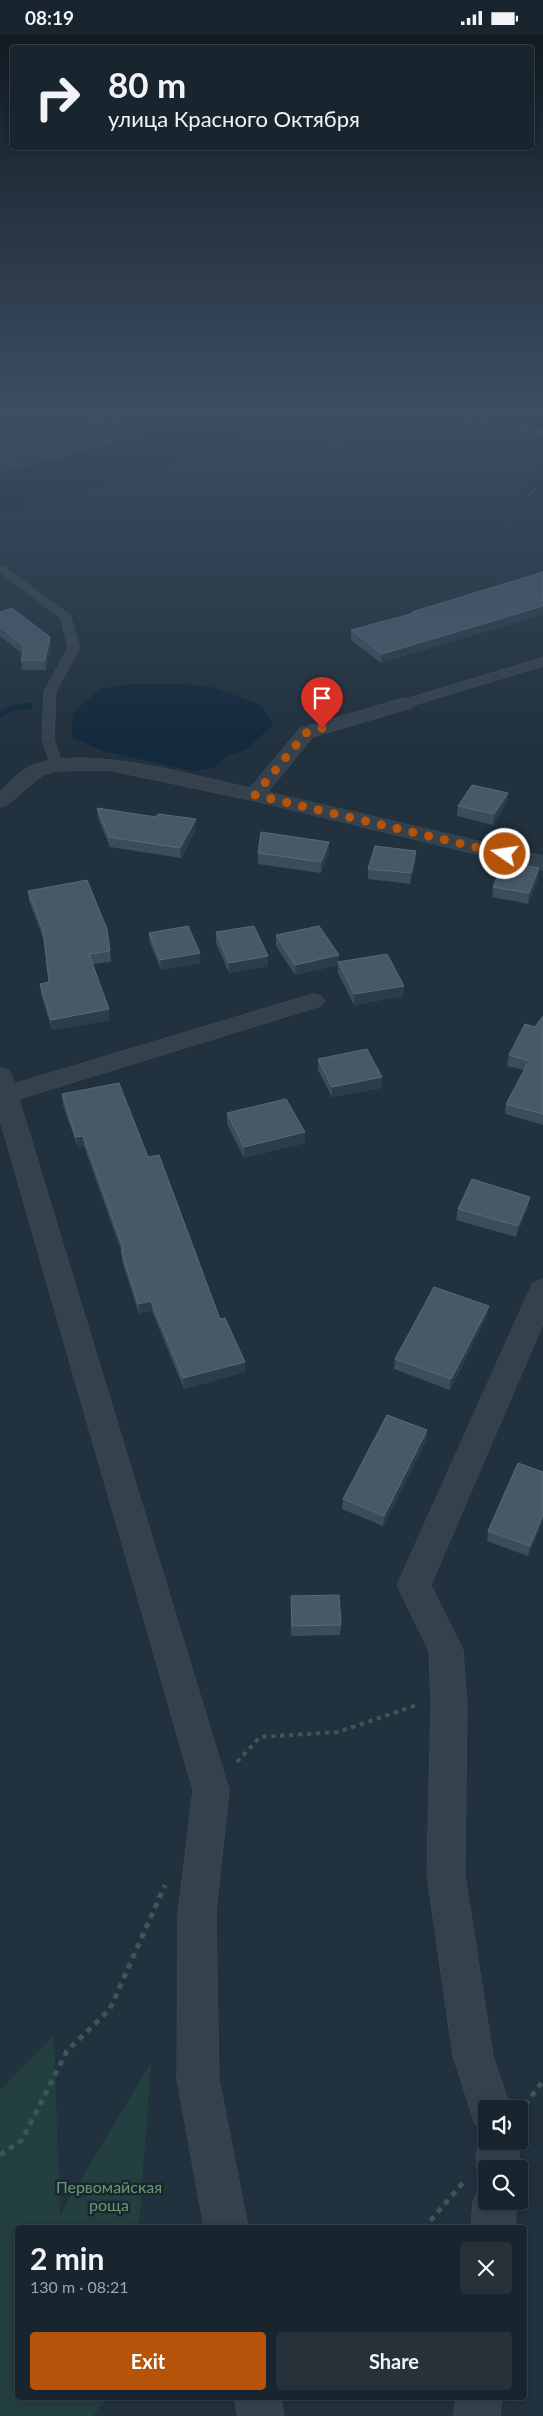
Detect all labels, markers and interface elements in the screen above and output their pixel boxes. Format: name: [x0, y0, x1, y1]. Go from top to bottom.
text: 08:19: [25, 6, 74, 29]
text: 80 m: [108, 63, 186, 105]
icon: right: [25, 65, 90, 130]
text: улица Красного Октября: [108, 105, 360, 132]
pin: [301, 677, 343, 728]
icon: arrive: [308, 684, 336, 712]
position arrow: [478, 827, 530, 879]
map controls: [478, 2100, 528, 2210]
button: sound: [478, 2100, 528, 2150]
button: search: [478, 2160, 528, 2210]
park label: Первомайская роща: [56, 2177, 162, 2214]
text: 2 min: [30, 2240, 104, 2276]
button: close: [460, 2242, 512, 2294]
text: 130 m · 08:21: [30, 2277, 129, 2296]
button: Exit: [30, 2332, 266, 2390]
button: Share: [276, 2332, 512, 2390]

